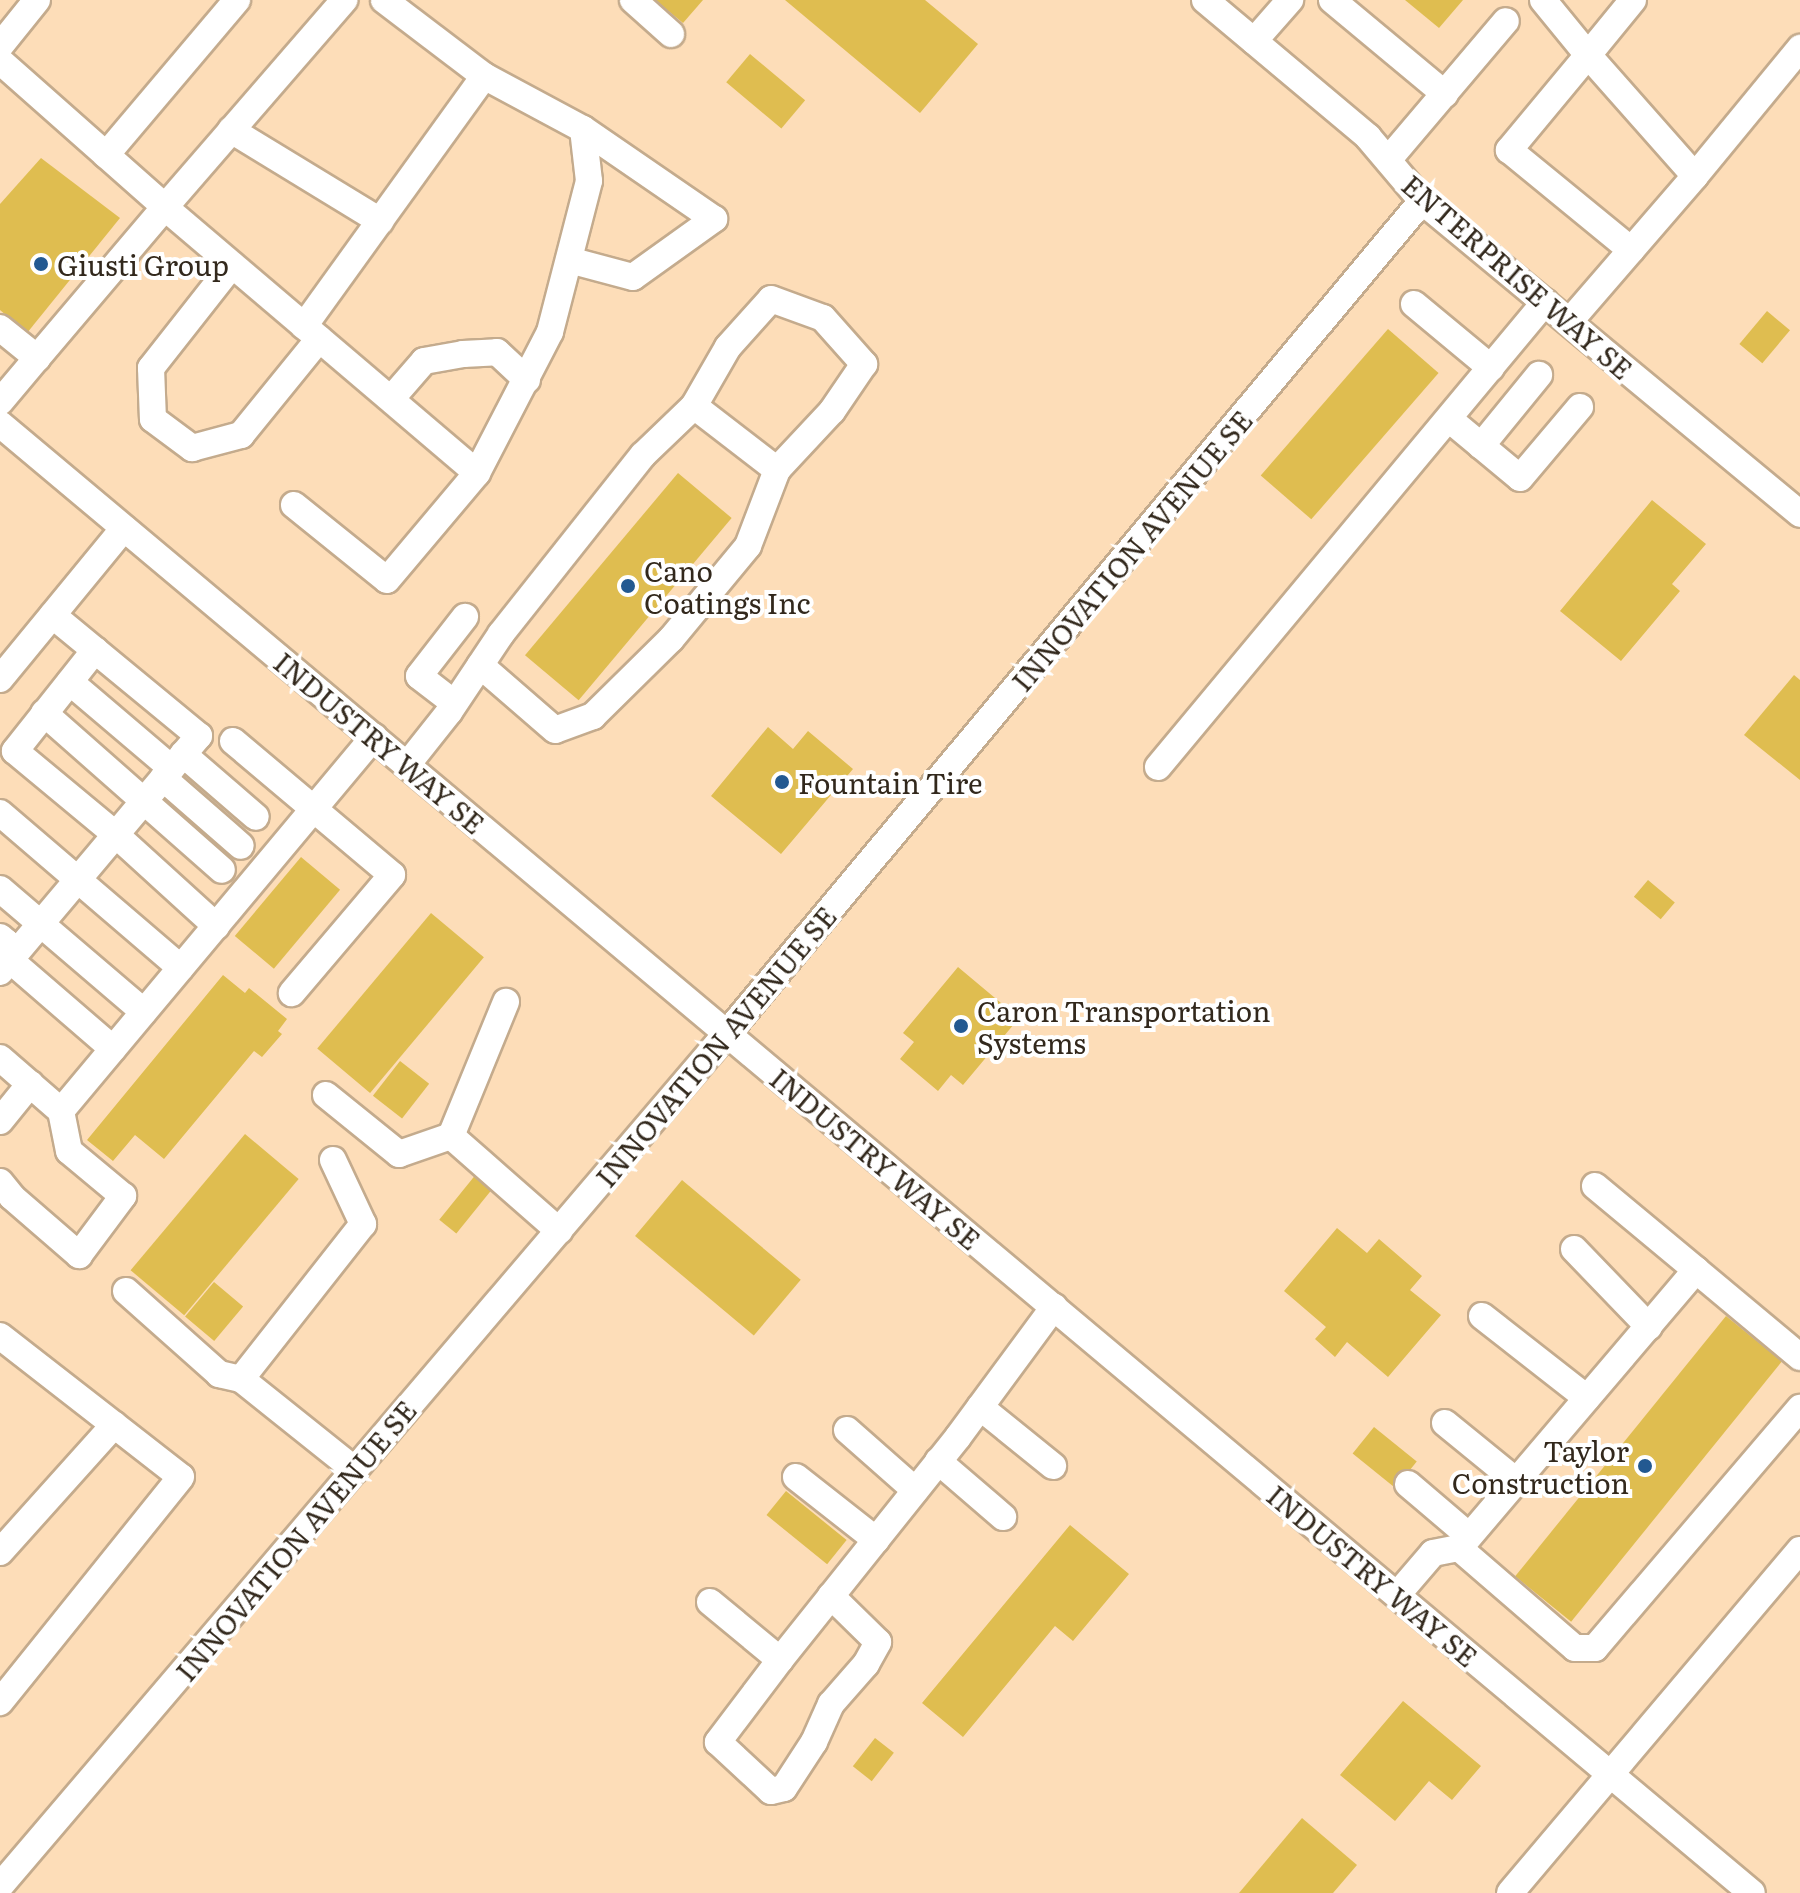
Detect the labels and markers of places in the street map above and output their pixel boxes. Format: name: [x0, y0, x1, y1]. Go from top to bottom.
place label: Giusti Group: [57, 247, 229, 281]
marker: Giusti Group: [32, 255, 50, 273]
place label: Cano Coatings Inc: [644, 553, 811, 619]
marker: Cano Coatings Inc: [619, 577, 637, 595]
place label: Fountain Tire: [798, 765, 983, 799]
marker: Fountain Tire: [773, 773, 791, 791]
place label: Caron Transportation Systems: [977, 993, 1270, 1059]
marker: Caron Transportation Systems: [952, 1017, 970, 1035]
place label: Taylor Construction: [1452, 1433, 1629, 1499]
marker: Taylor Construction: [1636, 1457, 1654, 1475]

